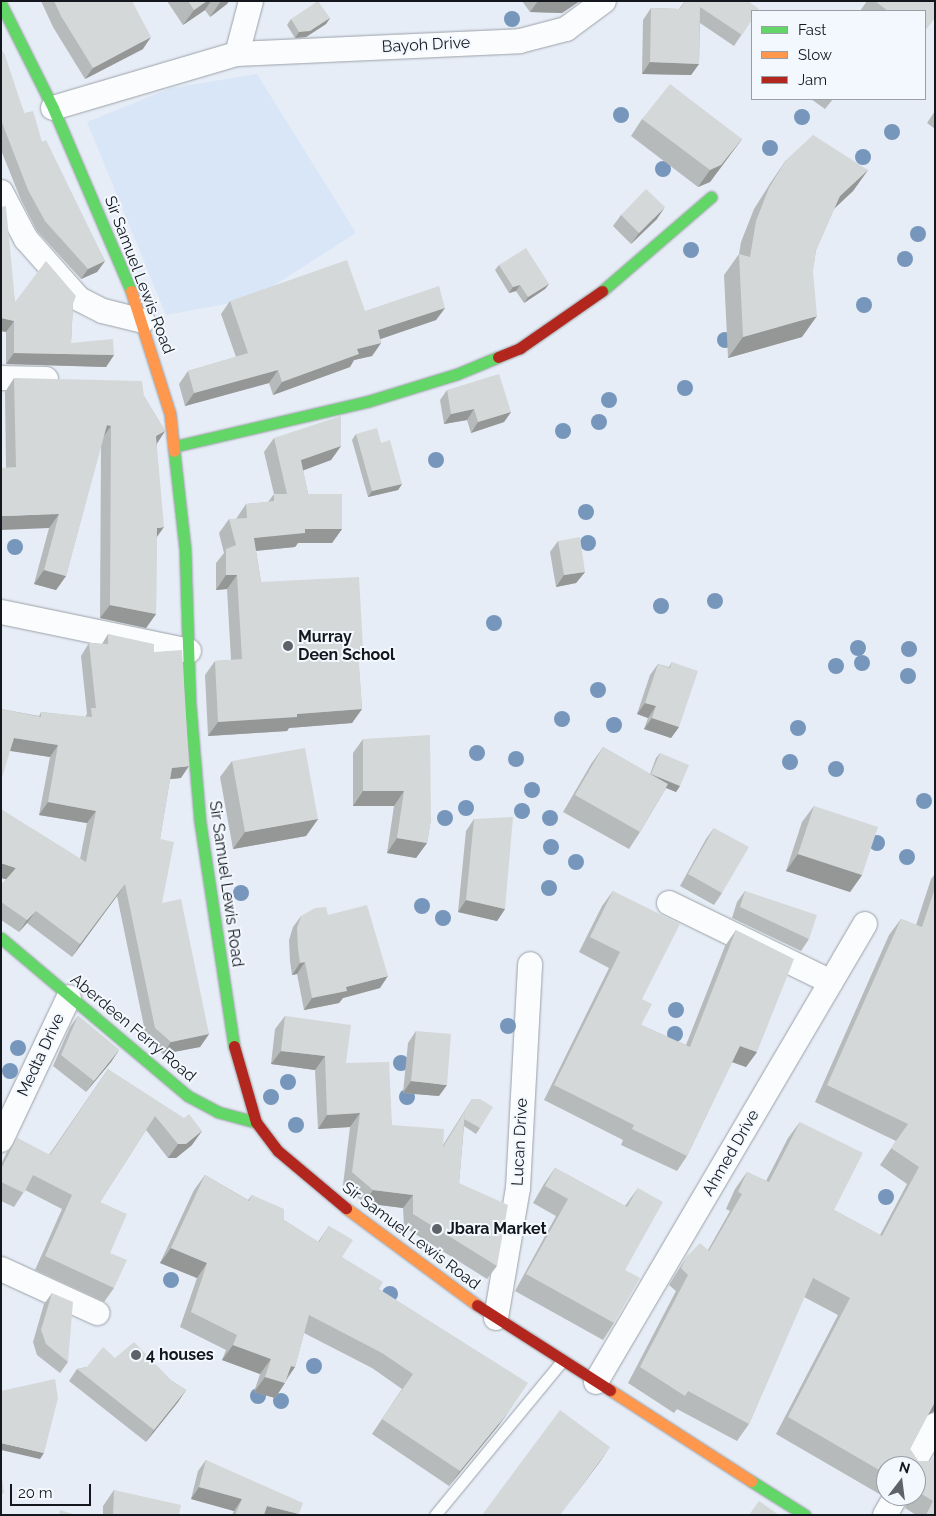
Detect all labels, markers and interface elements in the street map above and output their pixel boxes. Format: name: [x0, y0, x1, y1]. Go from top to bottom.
legend: [751, 10, 926, 100]
text: Fast: [798, 21, 826, 39]
street label: Bayoh Drive: [381, 33, 471, 57]
text: Slow: [798, 46, 832, 64]
text: Jam: [798, 71, 827, 89]
street label: Sir Samuel Lewis Road: [100, 193, 178, 357]
place label: Murray Deen School: [298, 627, 395, 665]
marker: Murray Deen School: [282, 640, 294, 652]
street label: Sir Samuel Lewis Road: [205, 799, 247, 969]
street label: Aberdeen Ferry Road: [66, 970, 200, 1086]
street label: Medta Drive: [13, 1010, 69, 1100]
street label: Lucan Drive: [508, 1098, 532, 1186]
street label: Ahmed Drive: [699, 1106, 763, 1200]
street label: Sir Samuel Lewis Road: [338, 1178, 484, 1294]
place label: Jbara Market: [447, 1219, 547, 1239]
marker: Jbara Market: [431, 1223, 443, 1235]
place label: 4 houses: [146, 1345, 214, 1365]
marker: 4 houses: [130, 1349, 142, 1361]
north arrow: [876, 1456, 926, 1506]
text: N: [897, 1458, 912, 1477]
scale bar: [12, 1474, 94, 1506]
text: 20 m: [18, 1484, 53, 1502]

